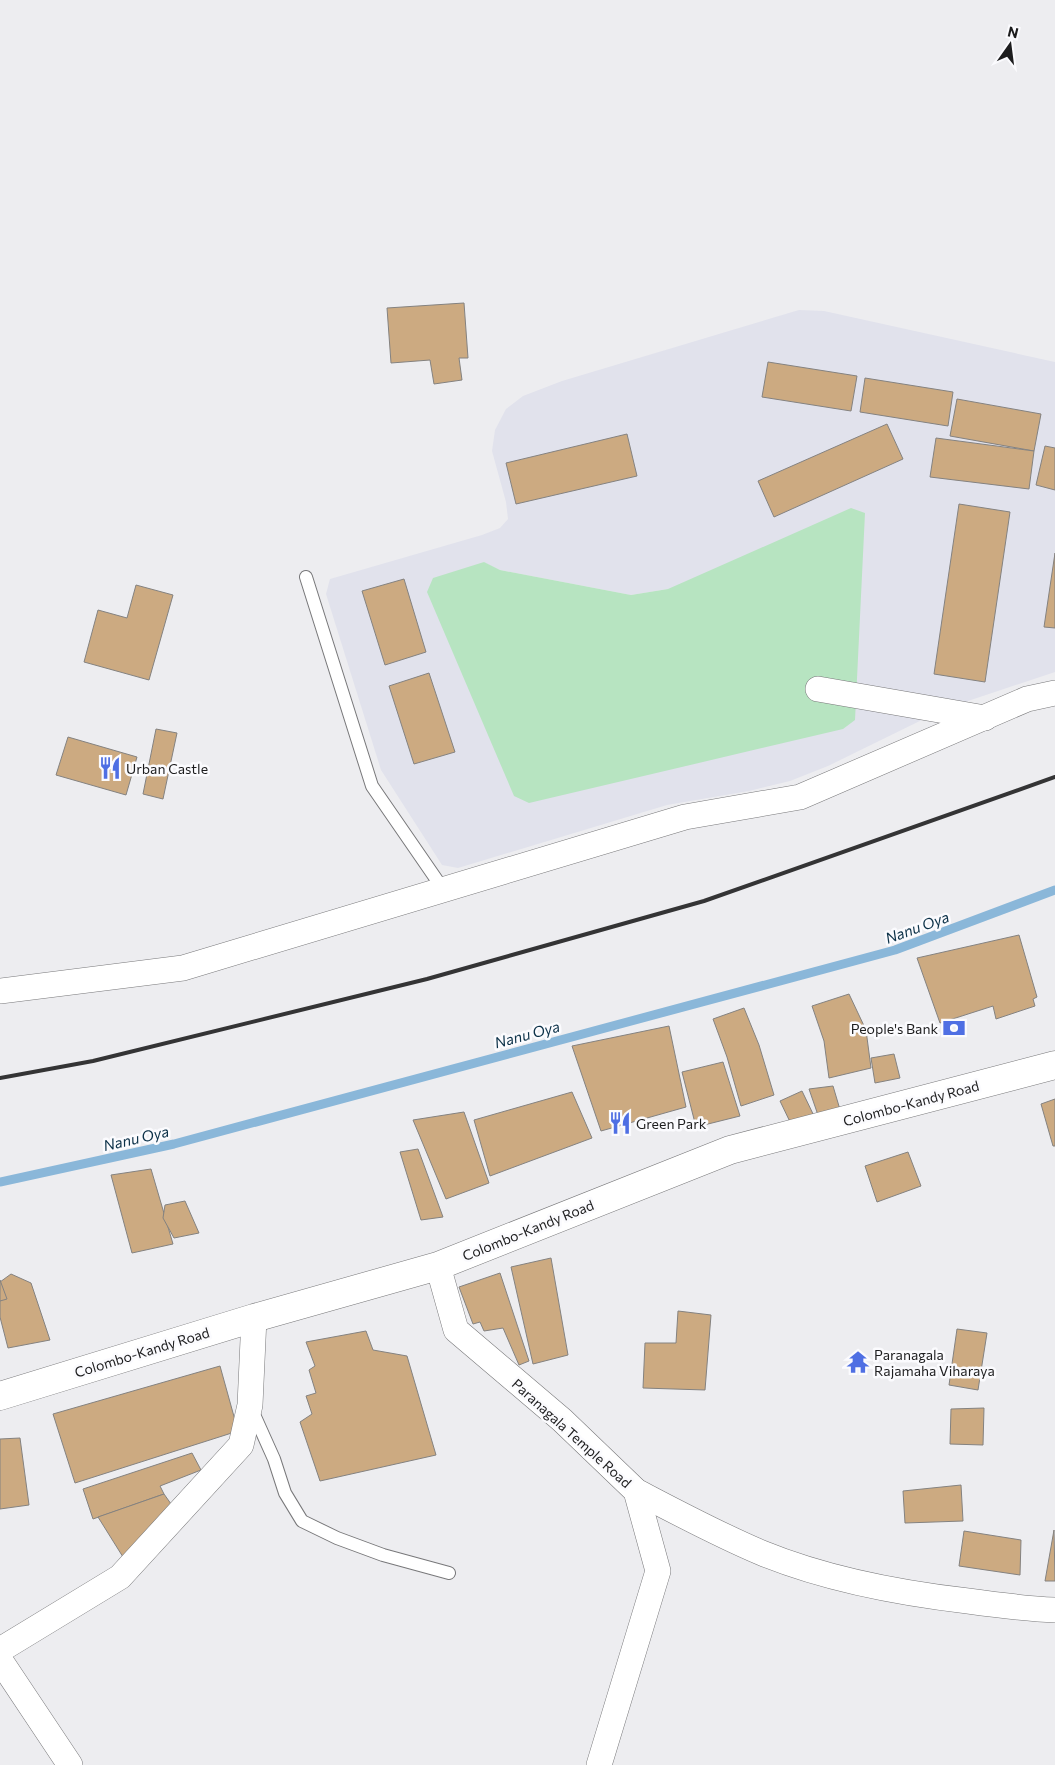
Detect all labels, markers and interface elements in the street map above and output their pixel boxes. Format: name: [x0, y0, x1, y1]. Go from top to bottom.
north arrow: [985, 20, 1035, 70]
text: N: [1006, 22, 1020, 41]
restaurant icon: Urban Castle: [97, 755, 123, 781]
place label: Urban Castle: [126, 760, 208, 777]
water label: Nanu Oya: [883, 907, 952, 947]
bank icon: People's Bank: [941, 1015, 967, 1041]
water label: Nanu Oya: [492, 1017, 562, 1051]
place label: People's Bank: [851, 1020, 938, 1037]
street label: Colombo-Kandy Road: [841, 1077, 981, 1129]
restaurant icon: Green Park: [607, 1110, 633, 1136]
place label: Green Park: [636, 1115, 707, 1132]
water label: Nanu Oya: [101, 1122, 171, 1154]
street label: Colombo-Kandy Road: [460, 1196, 596, 1264]
street label: Colombo-Kandy Road: [73, 1323, 211, 1381]
place label: Paranagala Rajamaha Viharaya: [874, 1346, 995, 1379]
temple icon: Paranagala Rajamaha Viharaya: [845, 1349, 871, 1375]
street label: Paranagala Temple Road: [509, 1375, 635, 1491]

